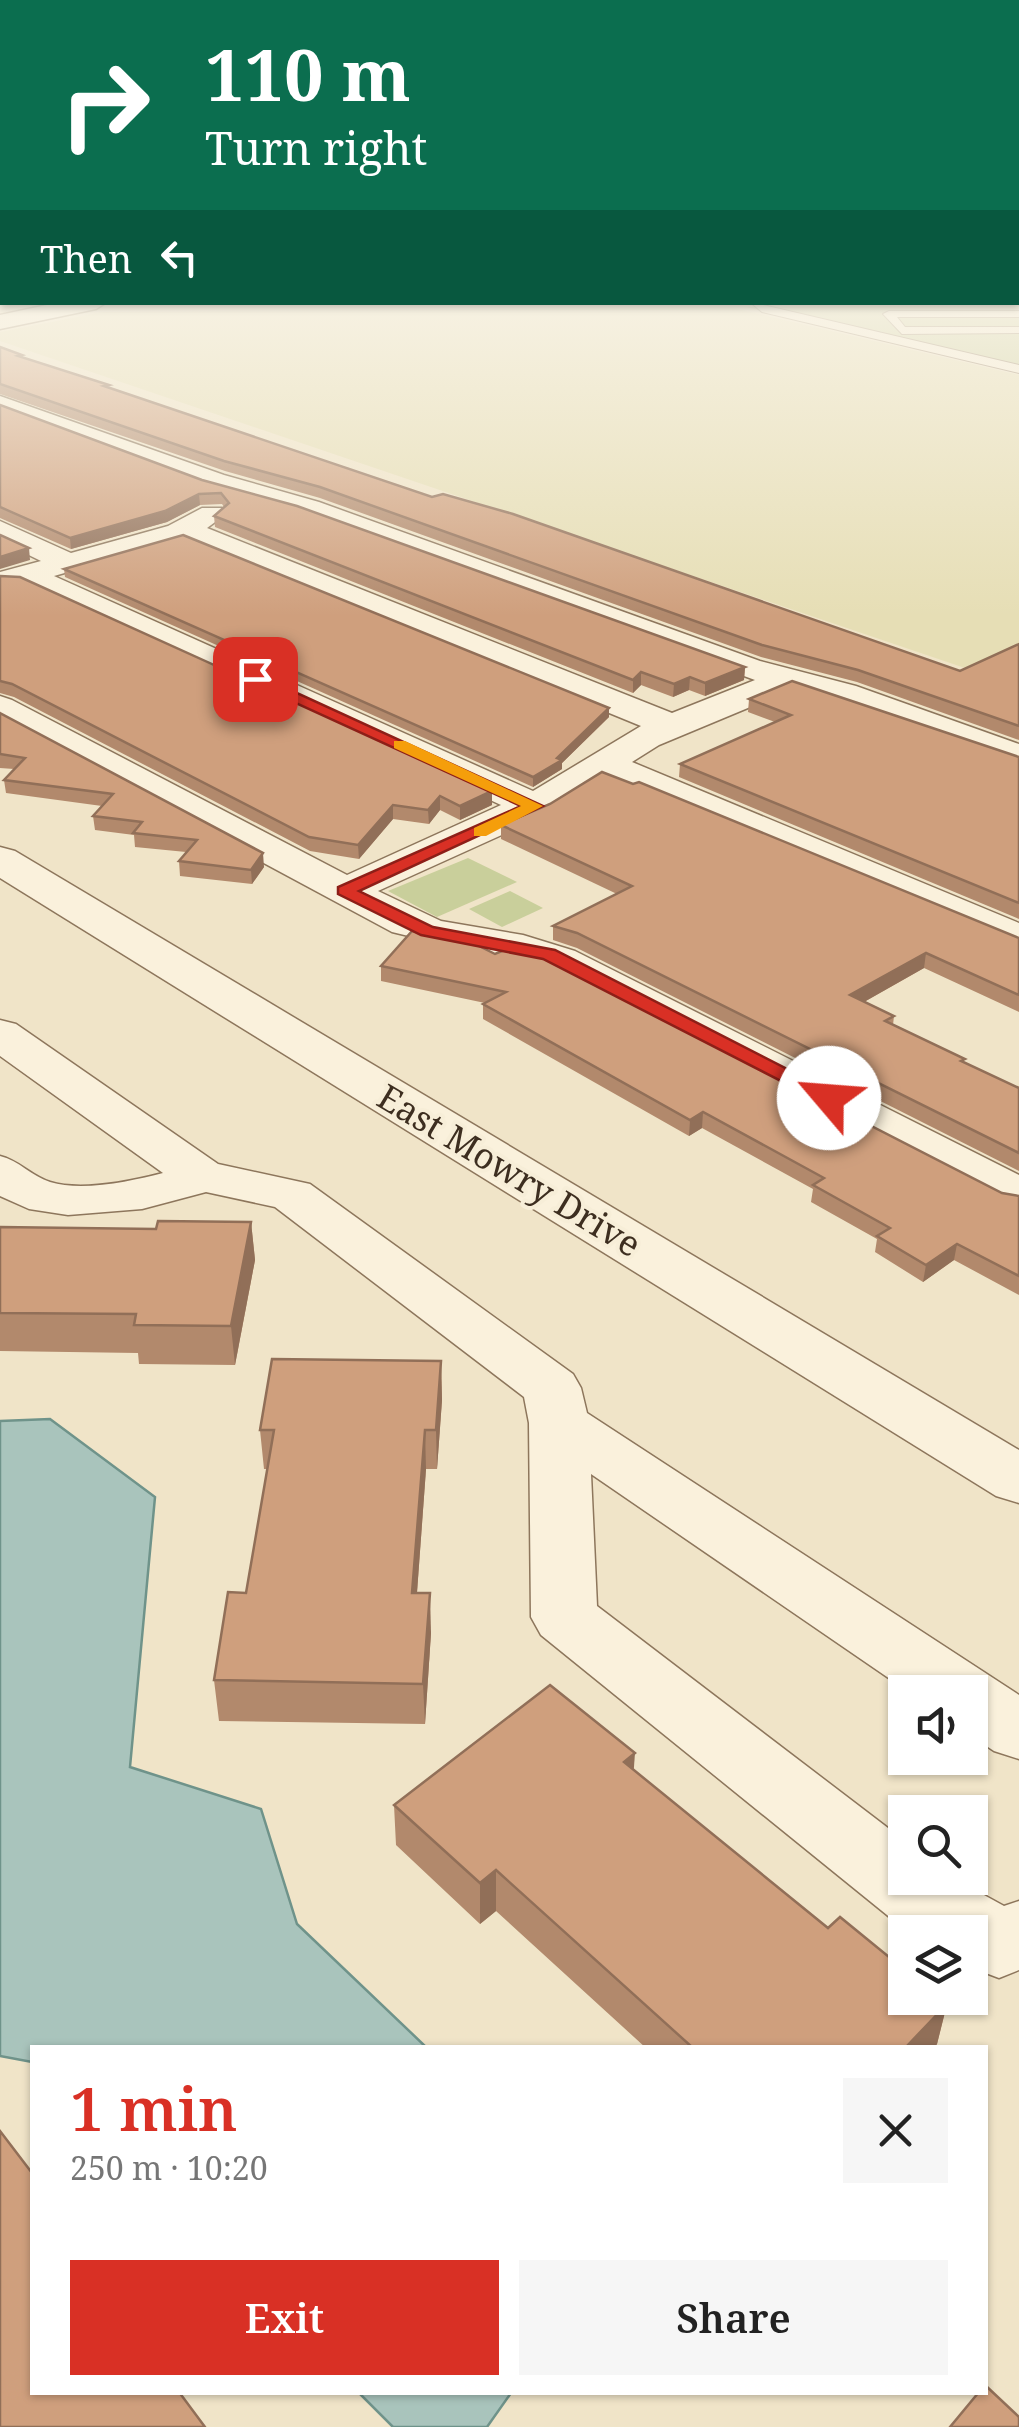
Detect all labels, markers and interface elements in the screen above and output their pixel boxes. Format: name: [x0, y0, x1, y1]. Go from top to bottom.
text: 110 m: [205, 26, 411, 122]
icon: right: [40, 40, 170, 170]
text: Turn right: [205, 117, 427, 178]
icon: left: [152, 230, 207, 285]
text: Then: [40, 232, 132, 284]
pin: [213, 637, 298, 722]
icon: arrive: [228, 652, 283, 707]
position arrow: [777, 1046, 881, 1150]
street label: East Mowry Drive: [369, 1072, 650, 1267]
map controls: [888, 1675, 988, 2015]
button: sound: [888, 1675, 988, 1775]
button: search: [888, 1795, 988, 1895]
button: layers: [888, 1915, 988, 2015]
text: 1 min: [70, 2067, 238, 2149]
button: close: [843, 2078, 948, 2183]
text: 250 m · 10:20: [70, 2146, 268, 2189]
button: Exit: [70, 2260, 499, 2375]
button: Share: [519, 2260, 948, 2375]

